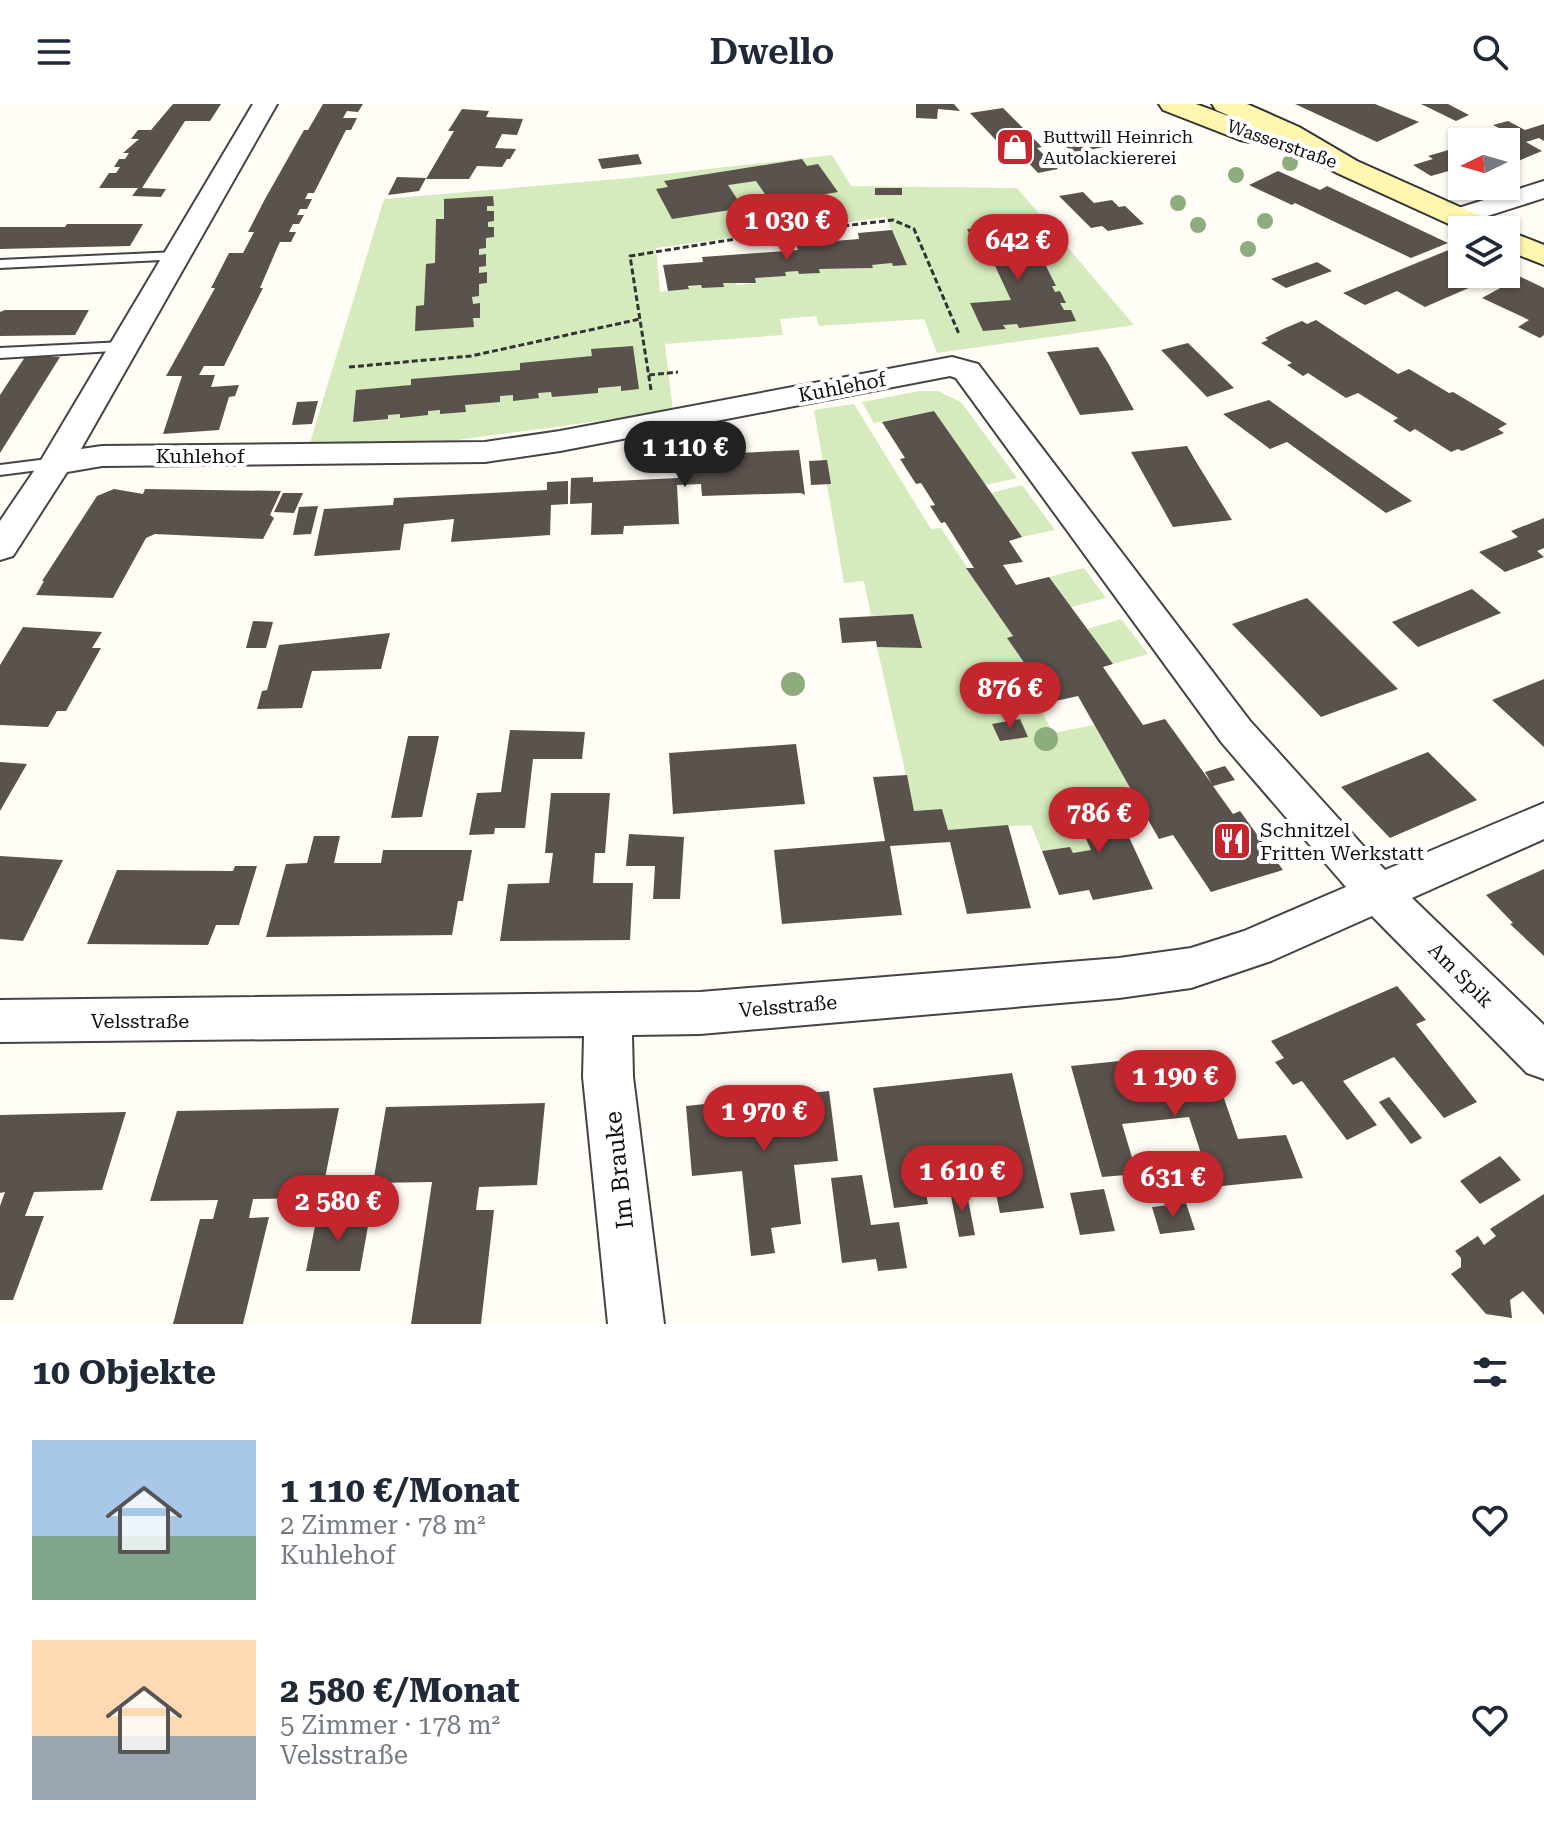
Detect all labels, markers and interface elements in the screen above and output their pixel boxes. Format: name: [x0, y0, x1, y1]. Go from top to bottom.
icon: menu: [32, 30, 76, 74]
icon: search: [1468, 30, 1512, 74]
text: Dwello: [709, 31, 835, 73]
street label: Wasserstraße: [1224, 115, 1340, 172]
shop icon: Buttwill Heinrich Autolackiererei: [994, 126, 1036, 168]
place label: Buttwill Heinrich Autolackiererei: [1043, 126, 1193, 168]
north arrow: [1448, 128, 1520, 200]
map controls: [1448, 128, 1520, 288]
pin: 1 030 €: [713, 194, 861, 262]
text: 1 030 €: [744, 205, 830, 235]
pin: 642 €: [962, 214, 1074, 282]
button: layers: [1448, 216, 1520, 288]
text: 642 €: [986, 225, 1050, 255]
street label: Kuhlehof: [796, 367, 889, 407]
pin: 1 110 €: [611, 421, 759, 489]
text: 1 110 €: [642, 432, 728, 462]
street label: Kuhlehof: [156, 444, 246, 468]
pin: 876 €: [954, 662, 1066, 730]
text: 876 €: [978, 673, 1042, 703]
pin: 786 €: [1043, 787, 1155, 855]
text: 786 €: [1067, 798, 1131, 828]
place label: Schnitzel Fritten Werkstatt: [1260, 818, 1425, 865]
restaurant icon: Schnitzel Fritten Werkstatt: [1211, 820, 1253, 862]
street label: Am Spik: [1424, 938, 1499, 1013]
street label: Velsstraße: [738, 990, 838, 1022]
street label: Velsstraße: [91, 1009, 189, 1033]
pin: 1 190 €: [1101, 1050, 1249, 1118]
text: 1 190 €: [1132, 1061, 1218, 1091]
pin: 1 970 €: [690, 1085, 838, 1153]
text: 1 970 €: [721, 1096, 807, 1126]
street label: Im Brauke: [599, 1110, 639, 1230]
pin: 1 610 €: [888, 1145, 1036, 1213]
pin: 631 €: [1117, 1151, 1229, 1219]
text: 1 610 €: [919, 1156, 1005, 1186]
text: 631 €: [1141, 1162, 1205, 1192]
pin: 2 580 €: [264, 1175, 412, 1243]
text: 2 580 €: [295, 1186, 381, 1216]
icon: filters: [1468, 1350, 1512, 1394]
text: 10 Objekte: [32, 1352, 216, 1392]
text: 1 110 €/Monat: [280, 1470, 520, 1510]
icon: home: [96, 1472, 192, 1568]
icon: heart: [1468, 1498, 1512, 1542]
text: 2 Zimmer · 78 m²: [280, 1510, 486, 1540]
text: Kuhlehof: [280, 1540, 395, 1570]
text: 2 580 €/Monat: [280, 1670, 520, 1710]
icon: home: [96, 1672, 192, 1768]
icon: heart: [1468, 1698, 1512, 1742]
text: 5 Zimmer · 178 m²: [280, 1710, 500, 1740]
text: Velsstraße: [280, 1740, 408, 1770]

